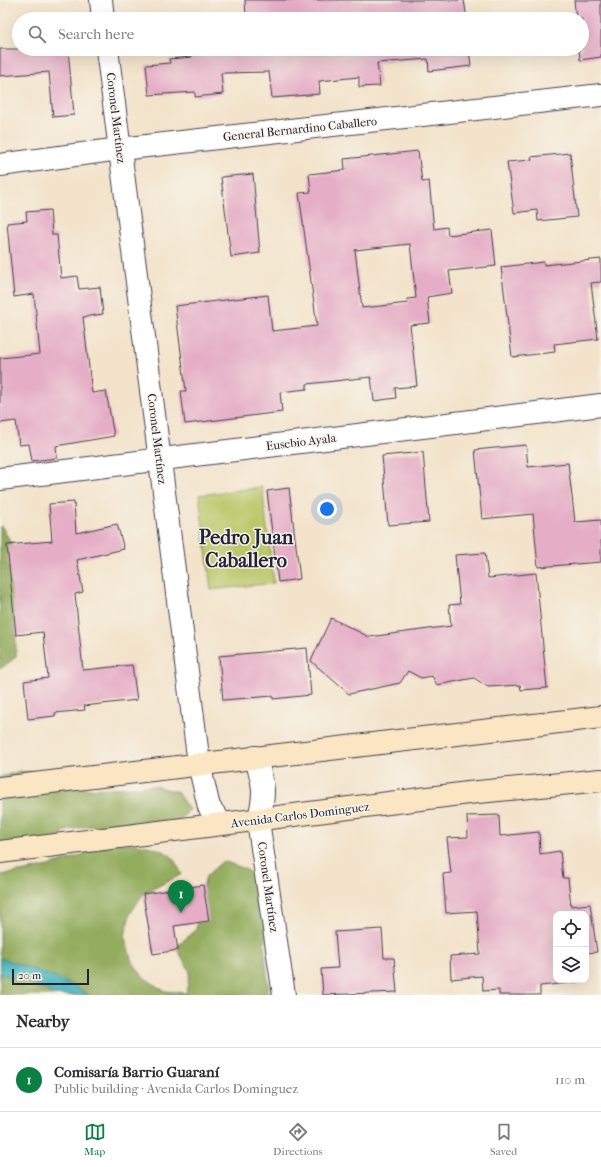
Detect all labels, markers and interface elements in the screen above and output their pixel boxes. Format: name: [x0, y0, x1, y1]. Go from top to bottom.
search box: [12, 12, 589, 56]
icon: search: [26, 23, 48, 45]
text: Search here: [58, 25, 134, 43]
street label: Coronel Martínez: [103, 72, 129, 165]
street label: General Bernardino Caballero: [222, 114, 378, 144]
street label: Coronel Martínez: [144, 393, 170, 486]
street label: Eusebio Ayala: [265, 431, 337, 453]
your location: [317, 499, 337, 519]
district label: Pedro Juan Caballero: [199, 526, 294, 572]
street label: Avenida Carlos Dominguez: [229, 799, 371, 831]
street label: Coronel Martínez: [255, 841, 281, 934]
pin: 1: [168, 880, 194, 913]
map controls: [553, 911, 589, 983]
button: locate: [553, 911, 589, 947]
button: layers: [553, 947, 589, 983]
scale bar: [12, 967, 89, 986]
text: 20 m: [18, 969, 41, 982]
text: Nearby: [16, 1011, 70, 1031]
text: Comisaría Barrio Guaraní: [54, 1063, 219, 1081]
text: 1: [27, 1072, 31, 1087]
text: 110 m: [555, 1072, 585, 1087]
text: Public building · Avenida Carlos Dominguez: [54, 1081, 298, 1096]
tab: Map: [84, 1121, 106, 1158]
tab: Directions: [273, 1121, 323, 1158]
tab: Saved: [490, 1121, 517, 1158]

